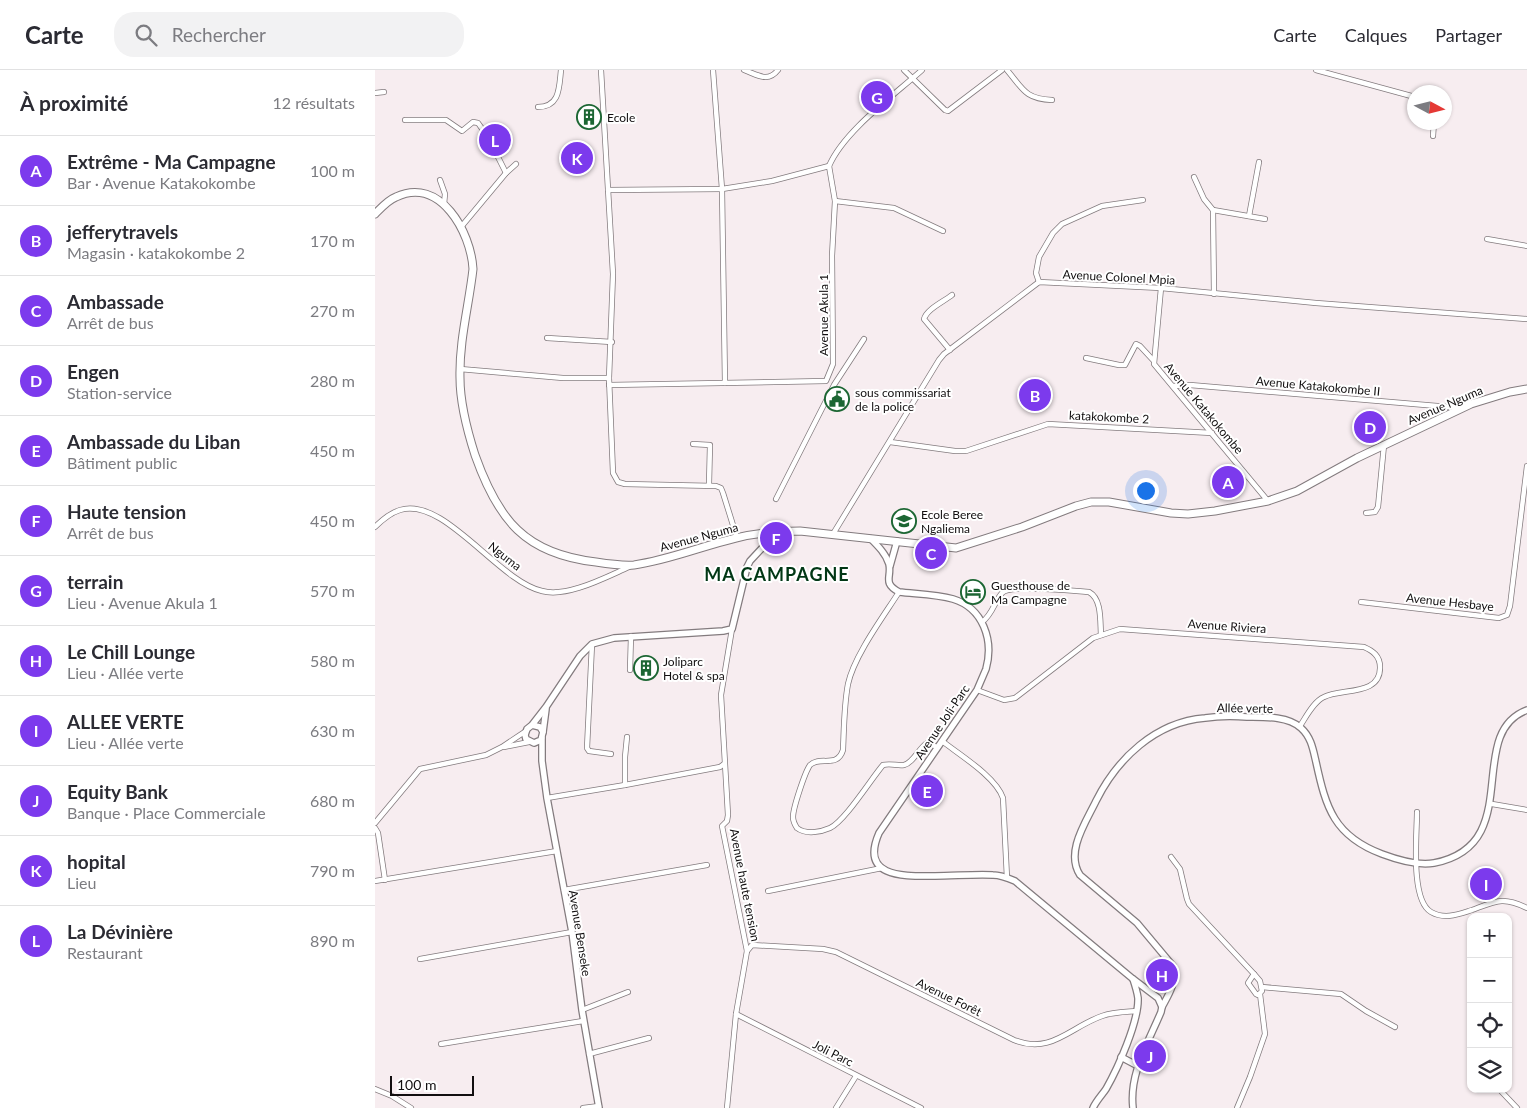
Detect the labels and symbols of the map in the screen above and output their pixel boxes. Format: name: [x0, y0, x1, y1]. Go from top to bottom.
pin: G: [861, 78, 893, 116]
north arrow: [1407, 85, 1452, 130]
building icon: Ecole: [576, 104, 602, 130]
place label: Ecole: [607, 110, 635, 125]
pin: L: [479, 121, 511, 159]
pin: K: [561, 139, 593, 177]
street label: Avenue Colonel Mpia: [1062, 267, 1176, 287]
street label: Avenue Akula 1: [816, 274, 831, 356]
street label: Avenue Katakokombe: [1161, 359, 1247, 457]
street label: Avenue Katakokombe II: [1255, 373, 1381, 399]
pin: B: [1019, 376, 1051, 414]
street label: Avenue Nguma: [1405, 382, 1485, 428]
place label: sous commissariat de la police: [855, 385, 951, 414]
public building icon: sous commissariat de la police: [824, 386, 850, 412]
street label: katakokombe 2: [1068, 407, 1150, 427]
pin: D: [1354, 408, 1386, 446]
pin: A: [1212, 463, 1244, 501]
your location: [1133, 478, 1159, 504]
place label: Ecole Beree Ngaliema: [921, 507, 983, 536]
school or university icon: Ecole Beree Ngaliema: [891, 508, 917, 534]
street label: Avenue Nguma: [658, 519, 740, 555]
pin: F: [760, 519, 792, 557]
pin: C: [915, 534, 947, 572]
street label: Nguma: [486, 538, 525, 574]
district label: MA CAMPAGNE: [704, 563, 850, 585]
place label: Guesthouse de Ma Campagne: [991, 578, 1070, 607]
hotel icon: Guesthouse de Ma Campagne: [960, 579, 986, 605]
street label: Avenue Hesbaye: [1405, 590, 1495, 614]
street label: Avenue Riviera: [1187, 616, 1267, 636]
place label: Joliparc Hotel & spa: [663, 654, 725, 683]
building icon: Joliparc Hotel & spa: [633, 655, 659, 681]
street label: Avenue Joli-Parc: [911, 681, 973, 762]
street label: Allée verte: [1217, 700, 1273, 716]
pin: E: [911, 772, 943, 810]
street label: Avenue haute tension: [727, 827, 763, 943]
pin: I: [1470, 865, 1502, 903]
street label: Avenue Benseke: [566, 889, 594, 977]
pin: H: [1146, 956, 1178, 994]
street label: Avenue Forêt: [914, 975, 985, 1020]
street label: Joli Parc: [810, 1036, 856, 1070]
pin: J: [1134, 1037, 1166, 1075]
scale bar: [390, 1073, 474, 1096]

